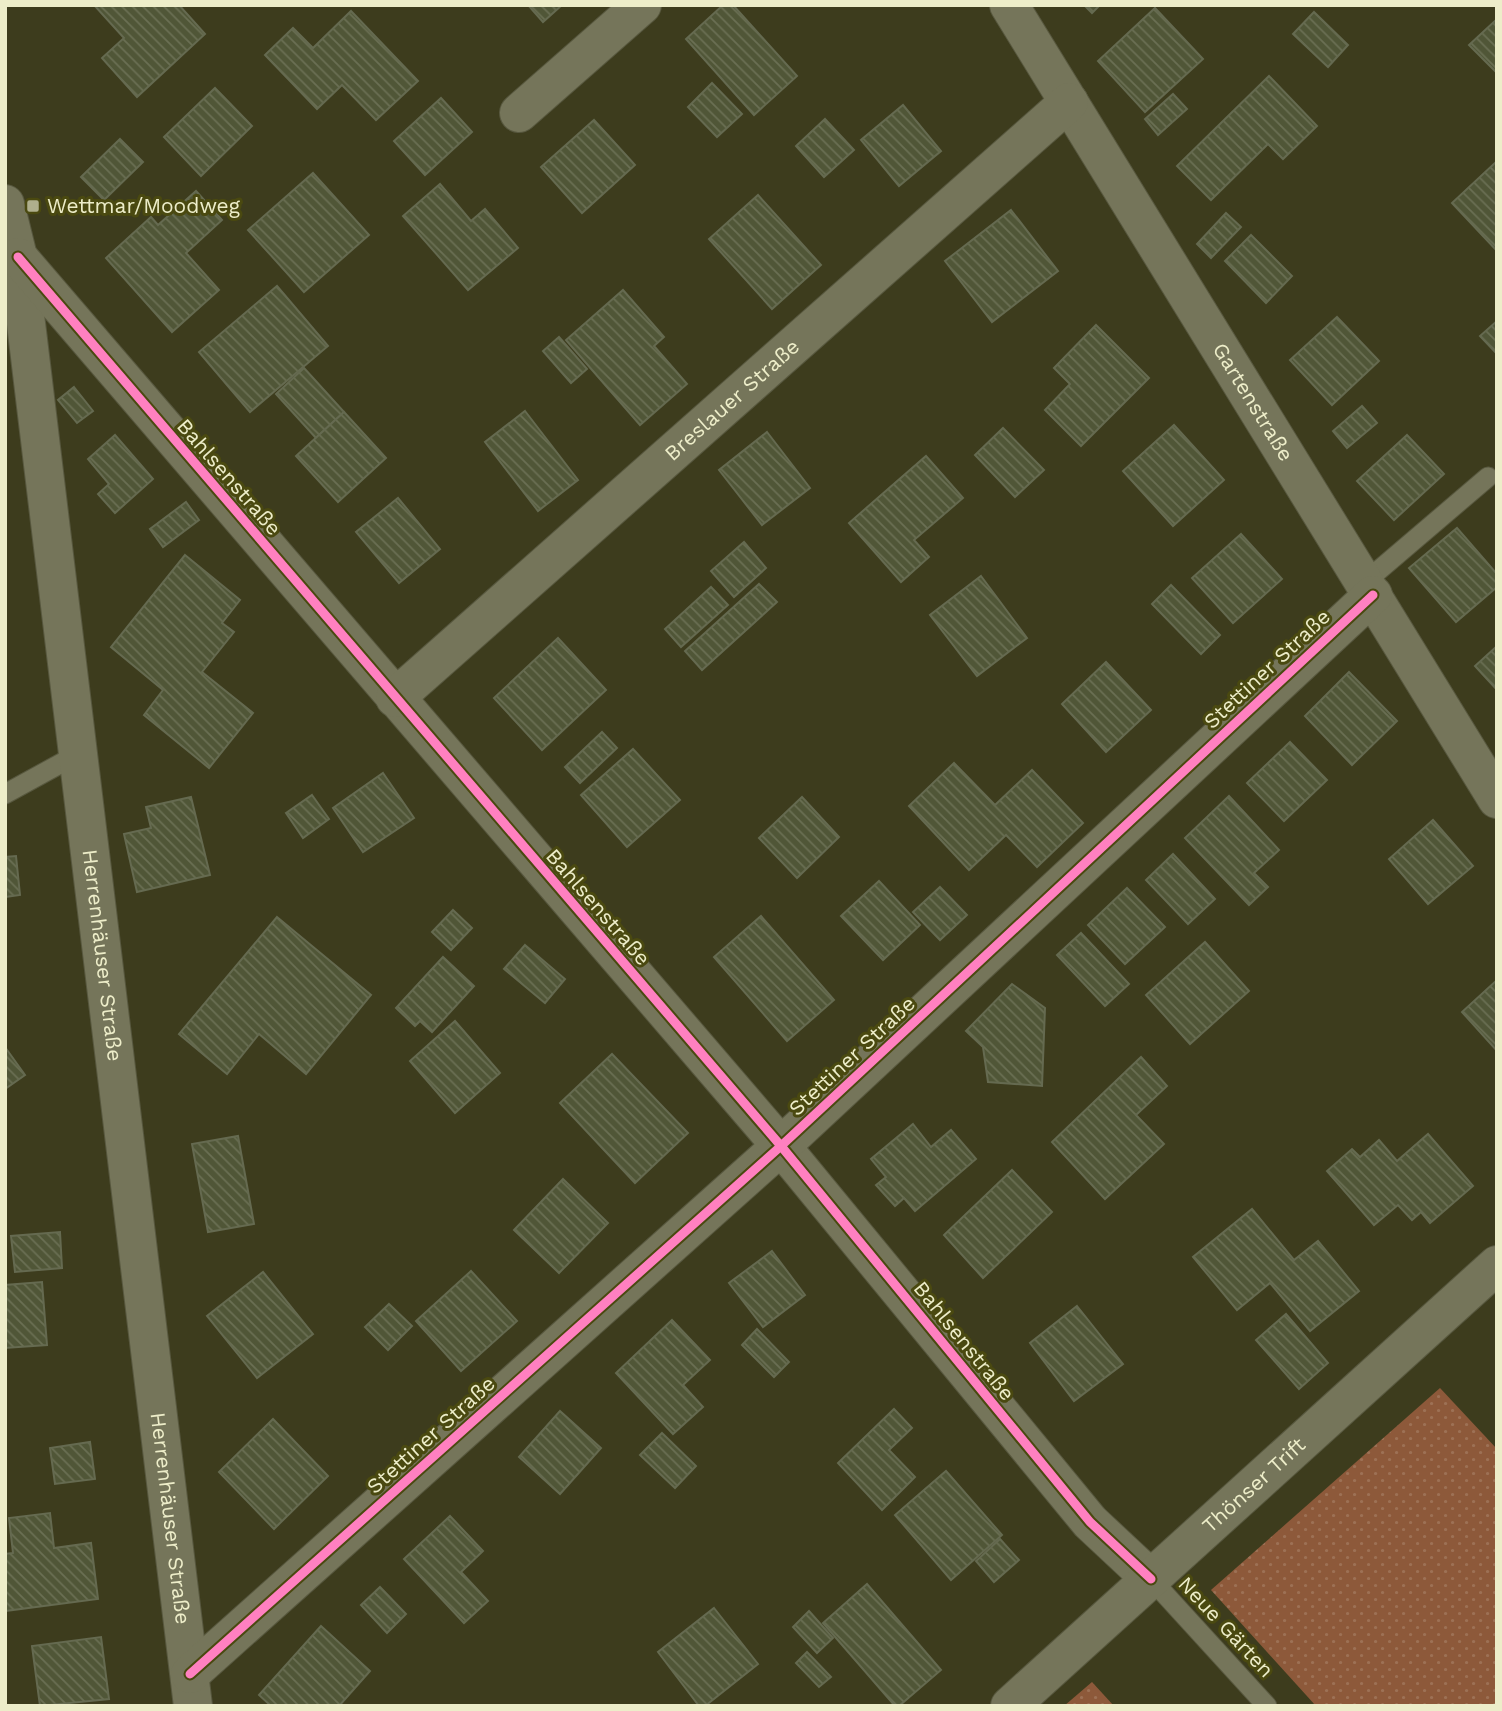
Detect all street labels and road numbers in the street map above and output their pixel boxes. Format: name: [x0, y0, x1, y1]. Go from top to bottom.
street label: Breslauer Straße: [659, 333, 804, 466]
street label: Gartenstraße: [1208, 338, 1299, 465]
street label: Bahlsenstraße: [172, 413, 287, 540]
street label: Stettiner Straße: [1198, 604, 1335, 734]
street label: Bahlsenstraße: [541, 843, 656, 970]
street label: Herrenhäuser Straße: [78, 848, 128, 1063]
street label: Stettiner Straße: [783, 991, 920, 1121]
street label: Bahlsenstraße: [909, 1276, 1020, 1405]
street label: Stettiner Straße: [361, 1371, 500, 1499]
street label: Herrenhäuser Straße: [146, 1411, 196, 1626]
street label: Thönser Trift: [1197, 1432, 1310, 1538]
street label: Neue Gärten: [1173, 1571, 1279, 1682]

